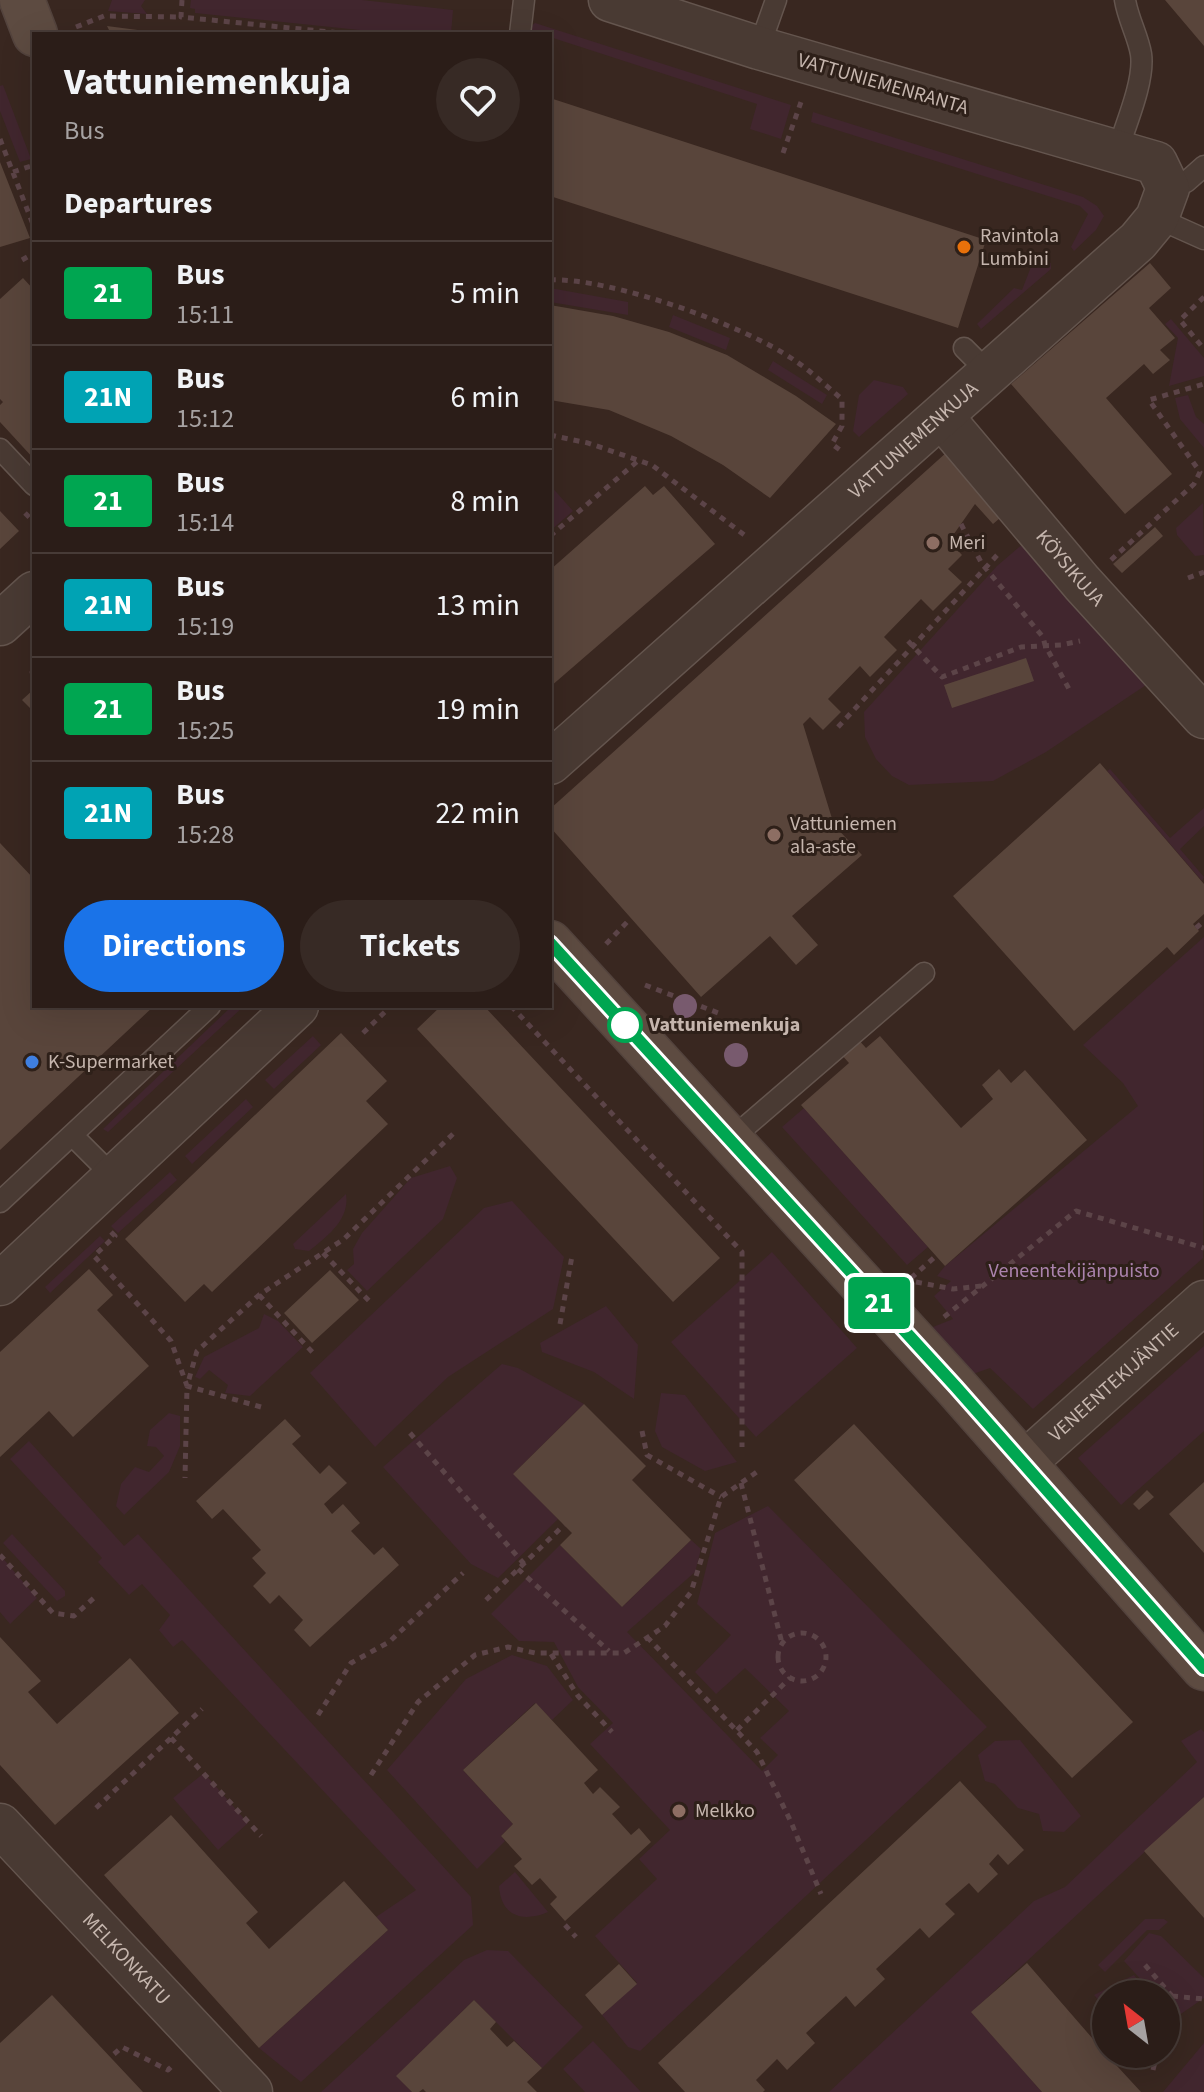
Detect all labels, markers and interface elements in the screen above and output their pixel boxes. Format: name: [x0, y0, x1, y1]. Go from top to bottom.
street label: VATTUNIEMENRANTA: [794, 46, 972, 122]
text: Vattuniemenkuja: [64, 55, 351, 109]
button: heart: [436, 58, 520, 142]
text: Bus: [64, 112, 104, 149]
text: Departures: [64, 182, 212, 225]
place label: Ravintola Lumbini: [980, 222, 1059, 273]
marker: Ravintola Lumbini: [955, 238, 973, 256]
text: Bus: [176, 253, 224, 296]
text: 5 min: [450, 272, 520, 315]
text: 21: [93, 273, 123, 313]
text: 15:11: [176, 296, 234, 333]
text: Bus: [176, 357, 224, 400]
street label: VATTUNIEMENKUJA: [843, 375, 984, 505]
text: 6 min: [450, 376, 520, 419]
text: 21N: [84, 377, 132, 417]
text: 15:12: [176, 400, 234, 437]
text: Bus: [176, 461, 224, 504]
text: 8 min: [450, 480, 520, 523]
text: 21: [93, 481, 123, 521]
text: 15:14: [176, 504, 234, 541]
street label: KÖYSIKUJA: [1029, 524, 1111, 613]
place label: Meri: [949, 529, 985, 557]
marker: Meri: [924, 534, 942, 552]
text: Bus: [176, 565, 224, 608]
text: 13 min: [436, 584, 520, 627]
text: 21N: [84, 585, 132, 625]
text: 15:19: [176, 608, 234, 645]
text: Bus: [176, 669, 224, 712]
text: 19 min: [436, 688, 520, 731]
text: 21: [93, 689, 123, 729]
text: 15:25: [176, 712, 234, 749]
text: Bus: [176, 773, 224, 816]
text: 22 min: [436, 792, 520, 835]
text: 21N: [84, 793, 132, 833]
place label: Vattuniemen ala-aste: [790, 810, 897, 861]
text: 15:28: [176, 816, 234, 853]
marker: Vattuniemen ala-aste: [765, 826, 783, 844]
button: Directions: [64, 900, 284, 992]
button: Tickets: [300, 900, 520, 992]
marker: Vattuniemenkuja: [608, 1008, 642, 1042]
place label: Vattuniemenkuja: [648, 1011, 800, 1039]
place label: K-Supermarket: [48, 1048, 174, 1076]
marker: K-Supermarket: [23, 1053, 41, 1071]
park label: Veneentekijänpuisto: [988, 1257, 1160, 1285]
line badge: 21: [843, 1277, 915, 1329]
text: 21: [864, 1283, 894, 1323]
street label: VENEENTEKIJÄNTIE: [1043, 1317, 1185, 1448]
place label: Melkko: [695, 1797, 755, 1825]
marker: Melkko: [670, 1802, 688, 1820]
street label: MELKONKATU: [76, 1907, 176, 2011]
north arrow: [1092, 1980, 1180, 2068]
map controls: [1092, 1980, 1180, 2068]

